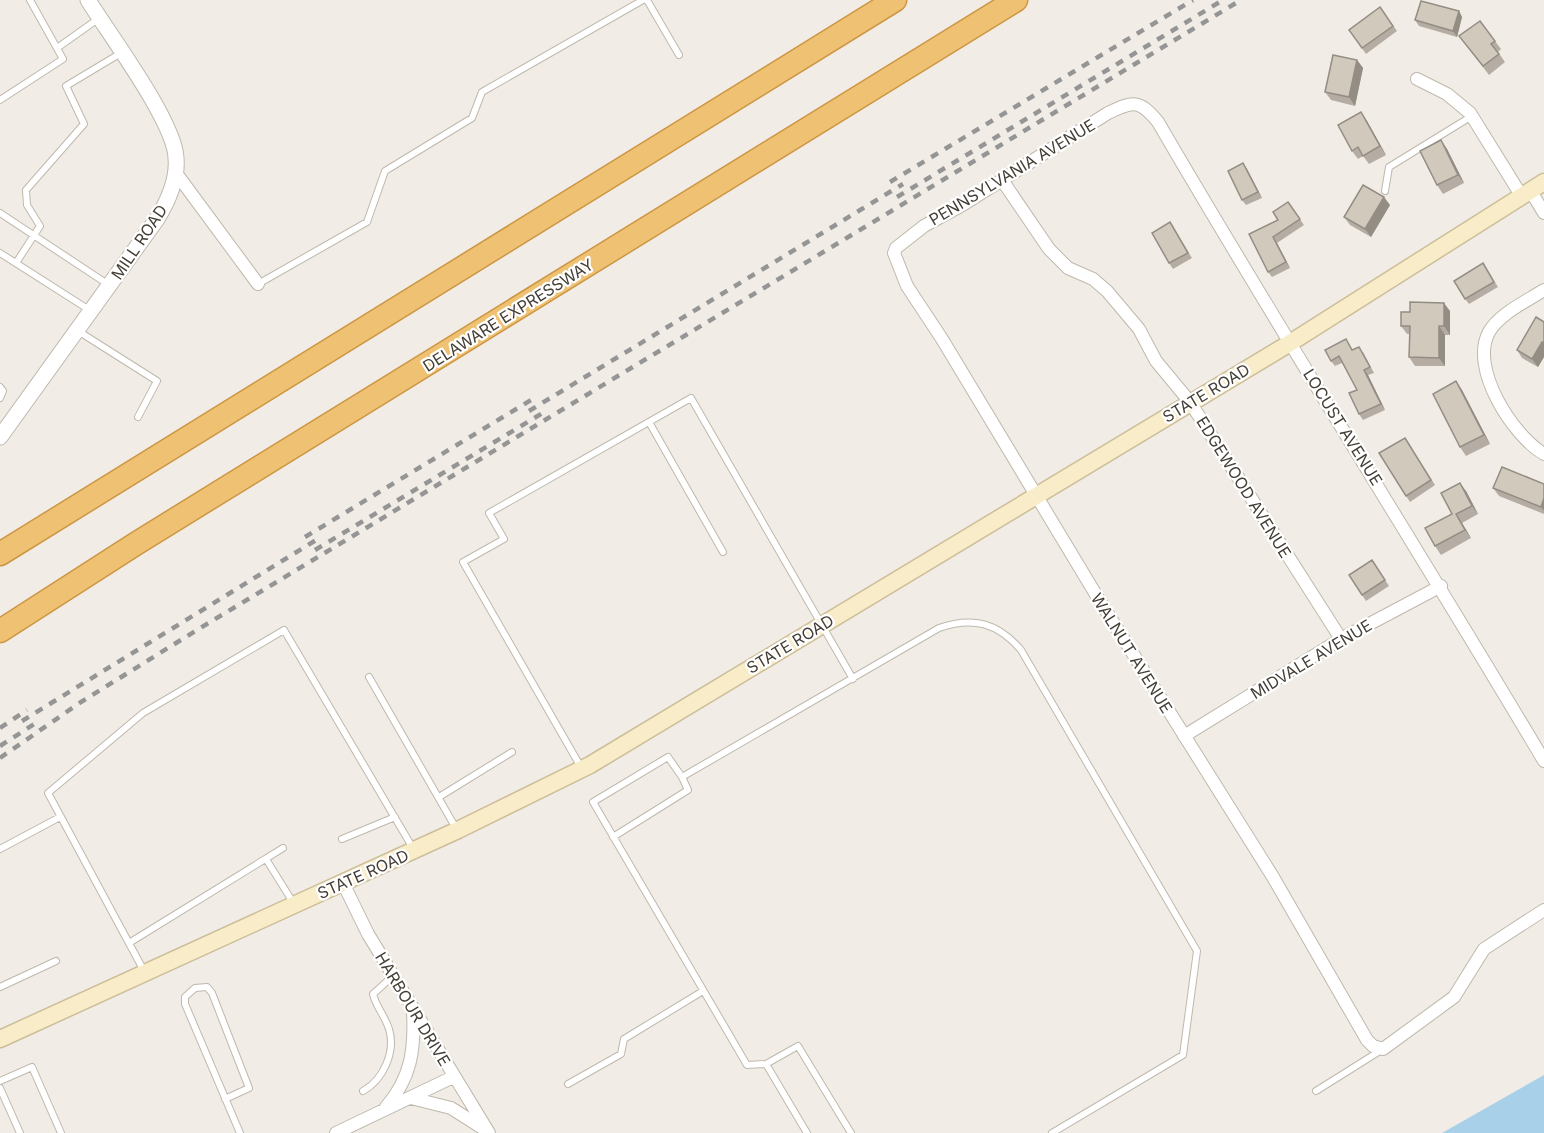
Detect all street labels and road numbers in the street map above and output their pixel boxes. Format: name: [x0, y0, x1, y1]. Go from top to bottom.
street label: PENNSYLVANIA AVENUE: [925, 114, 1099, 230]
street label: MILL ROAD: [107, 201, 171, 283]
street label: DELAWARE EXPRESSWAY: [419, 254, 597, 376]
street label: STATE ROAD: [1159, 359, 1253, 427]
street label: LOCUST AVENUE: [1299, 365, 1387, 489]
street label: EDGEWOOD AVENUE: [1192, 413, 1296, 561]
street label: WALNUT AVENUE: [1087, 589, 1177, 717]
street label: STATE ROAD: [743, 610, 837, 678]
street label: MIDVALE AVENUE: [1247, 615, 1375, 703]
street label: STATE ROAD: [314, 845, 412, 903]
street label: HARBOUR DRIVE: [371, 948, 455, 1070]

